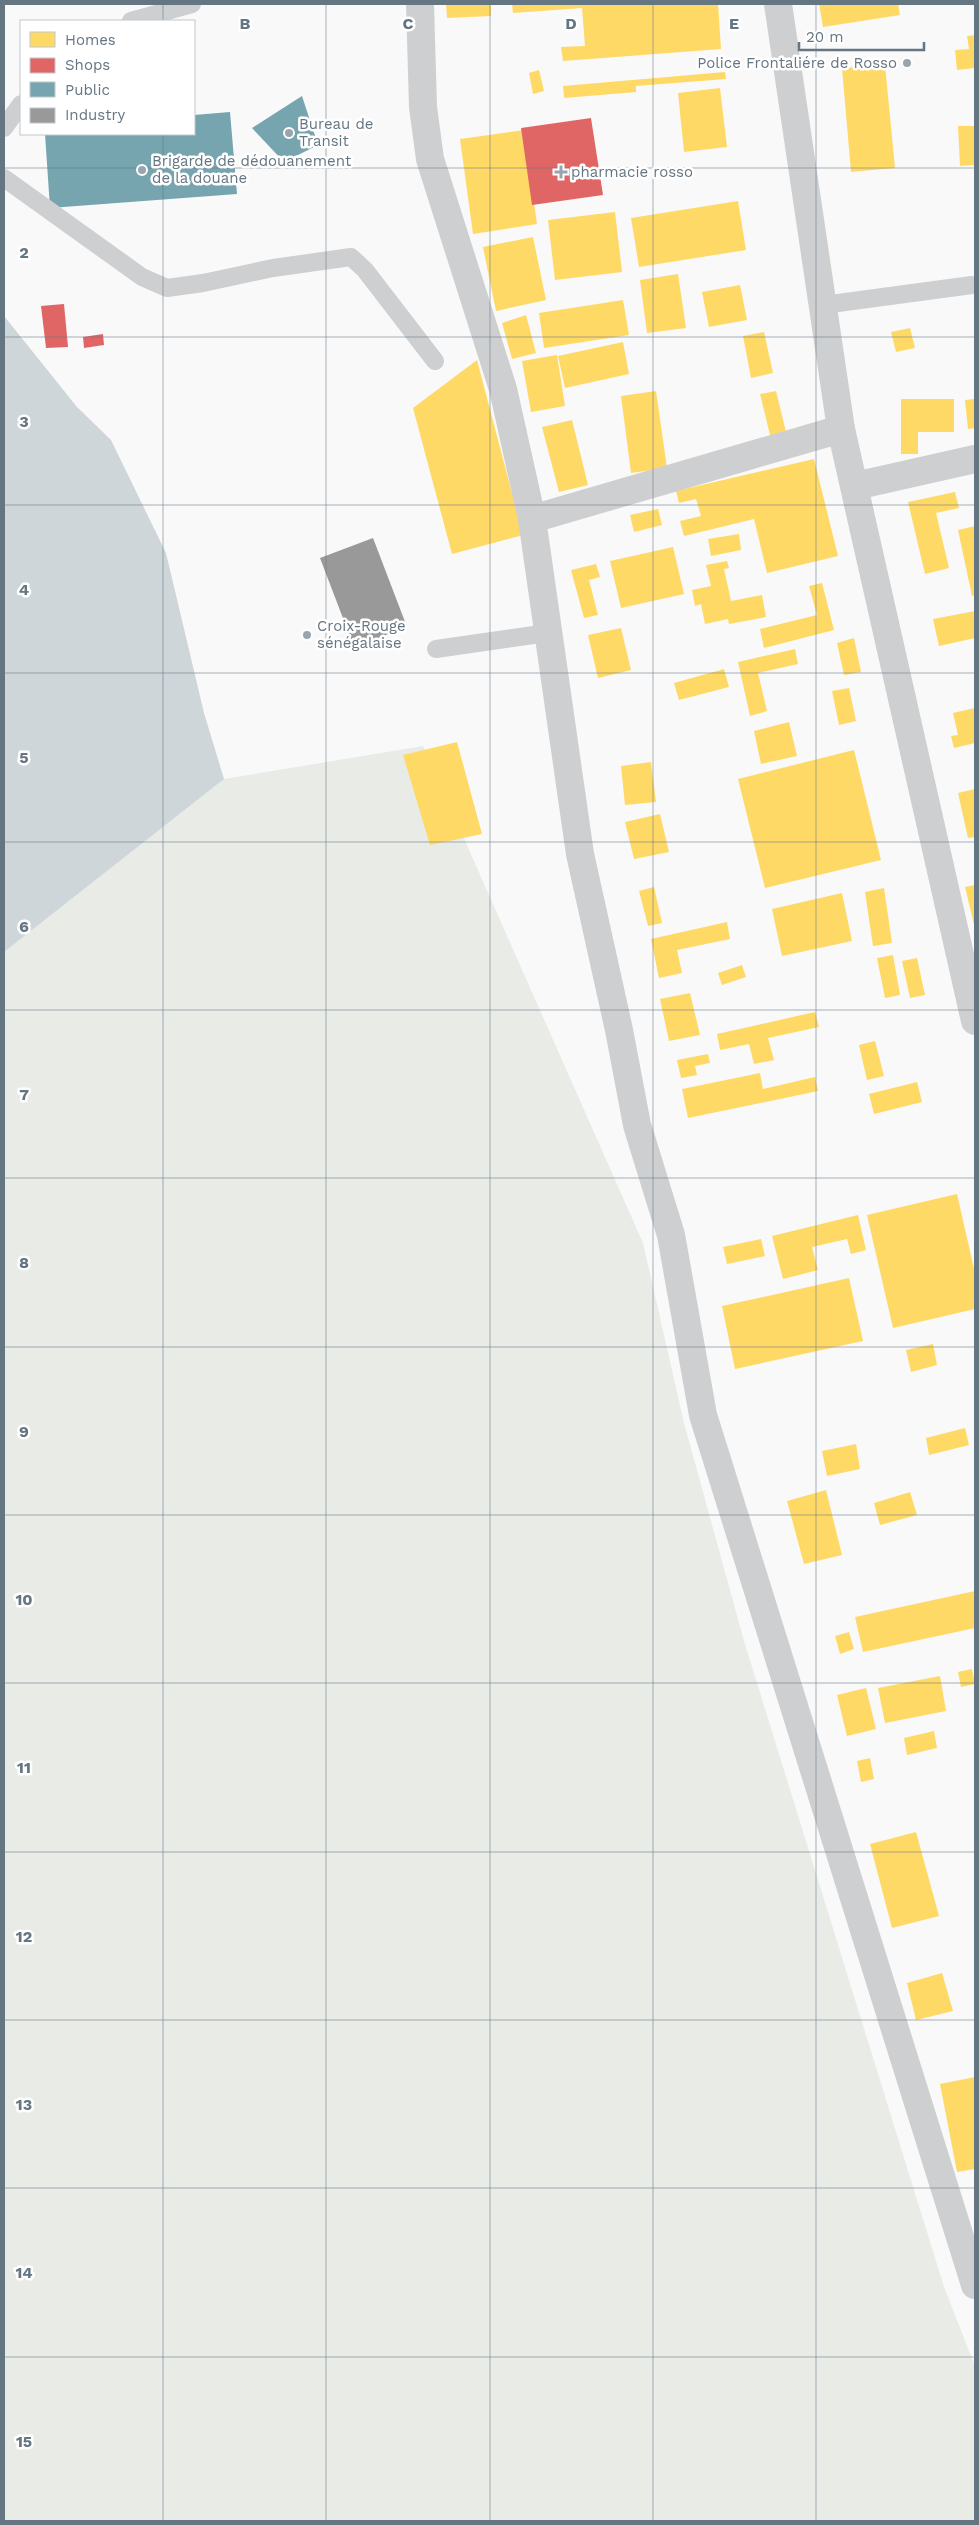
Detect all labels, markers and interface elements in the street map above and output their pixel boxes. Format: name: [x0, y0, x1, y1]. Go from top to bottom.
text: B: [240, 14, 251, 33]
text: C: [403, 14, 414, 33]
text: D: [565, 14, 577, 33]
text: E: [729, 14, 739, 33]
legend: [20, 20, 195, 135]
scale bar: [799, 20, 924, 52]
text: 20 m: [806, 28, 844, 46]
text: Homes: [65, 31, 116, 49]
place label: Police Frontaliére de Rosso: [697, 54, 897, 72]
text: Shops: [65, 56, 110, 74]
marker: Police Frontaliére de Rosso: [901, 57, 913, 69]
text: Public: [65, 81, 110, 99]
text: Industry: [65, 106, 126, 124]
place label: Bureau de Transit: [299, 115, 374, 150]
marker: Bureau de Transit: [283, 127, 295, 139]
place label: Brigarde de dédouanement de la douane: [152, 152, 352, 187]
place label: pharmacie rosso: [571, 163, 693, 181]
marker: Brigarde de dédouanement de la douane: [136, 164, 148, 176]
marker: pharmacie rosso: [555, 166, 567, 178]
text: 2: [19, 243, 29, 262]
text: 3: [19, 412, 29, 431]
text: 4: [19, 580, 29, 599]
place label: Croix-Rouge sénégalaise: [317, 617, 406, 652]
marker: Croix-Rouge sénégalaise: [301, 629, 313, 641]
text: 5: [19, 748, 29, 767]
text: 6: [19, 917, 29, 936]
text: 7: [19, 1085, 29, 1104]
text: 8: [19, 1253, 29, 1272]
text: 9: [19, 1422, 29, 1441]
text: 10: [15, 1590, 33, 1609]
text: 11: [17, 1758, 31, 1777]
text: 12: [16, 1927, 32, 1946]
text: 13: [16, 2095, 32, 2114]
text: 14: [15, 2263, 33, 2282]
text: 15: [16, 2432, 32, 2451]

